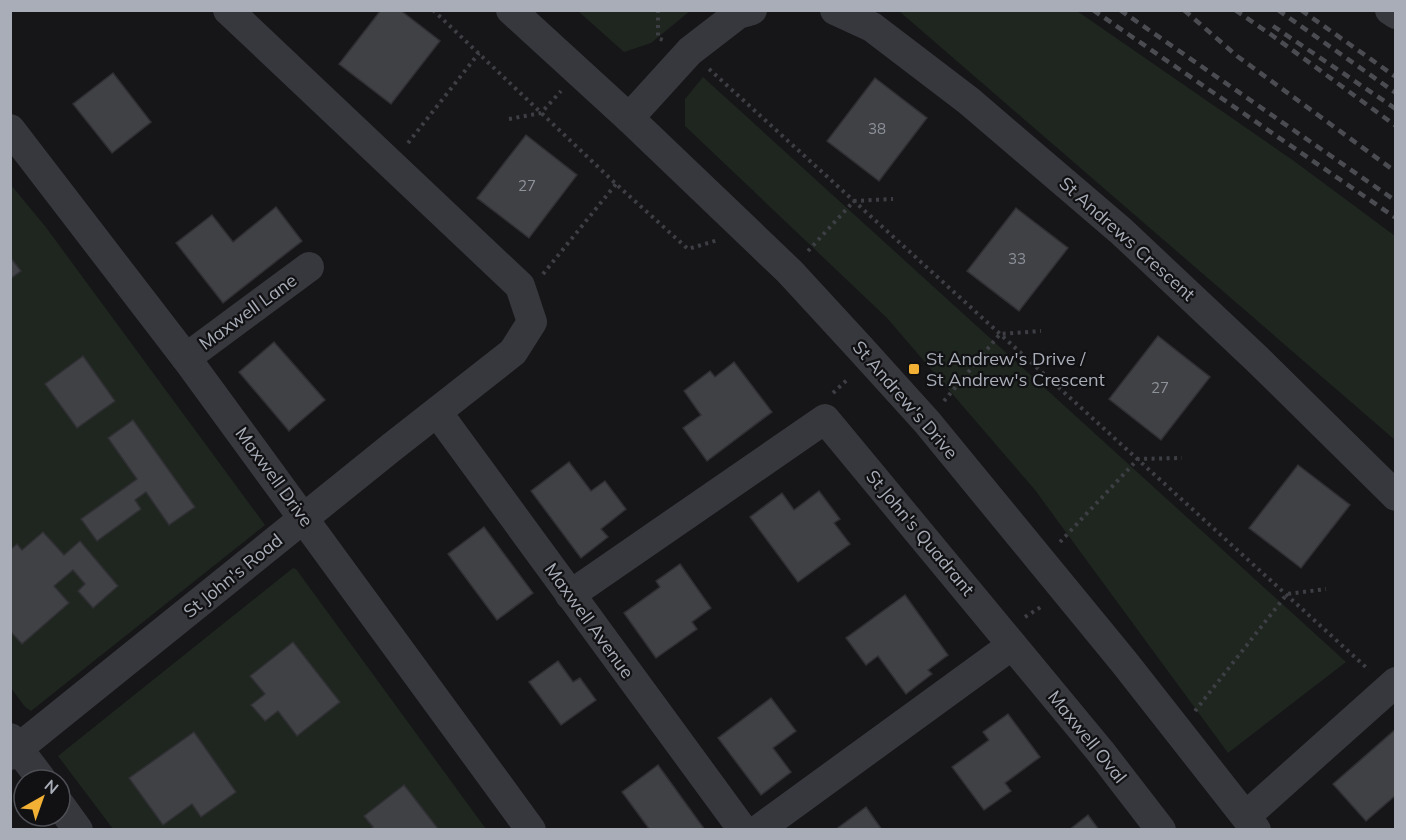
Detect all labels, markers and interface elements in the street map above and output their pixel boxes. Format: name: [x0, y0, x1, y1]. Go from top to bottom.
house number: 38: [868, 119, 886, 138]
street label: St Andrews Crescent: [1055, 172, 1200, 306]
house number: 27: [518, 176, 536, 195]
house number: 33: [1008, 249, 1026, 268]
street label: Maxwell Lane: [194, 268, 301, 355]
street label: St Andrew's Drive: [848, 336, 963, 464]
place label: St Andrew's Drive / St Andrew's Crescent: [926, 347, 1105, 391]
marker: St Andrew's Drive / St Andrew's Crescent: [907, 362, 921, 376]
house number: 27: [1151, 378, 1169, 397]
street label: Maxwell Drive: [230, 422, 318, 531]
street label: St John's Quadrant: [861, 465, 980, 600]
street label: St John's Road: [178, 529, 287, 623]
street label: Maxwell Avenue: [540, 559, 639, 683]
street label: Maxwell Oval: [1043, 686, 1132, 788]
north arrow: [12, 768, 72, 828]
text: N: [41, 775, 63, 798]

